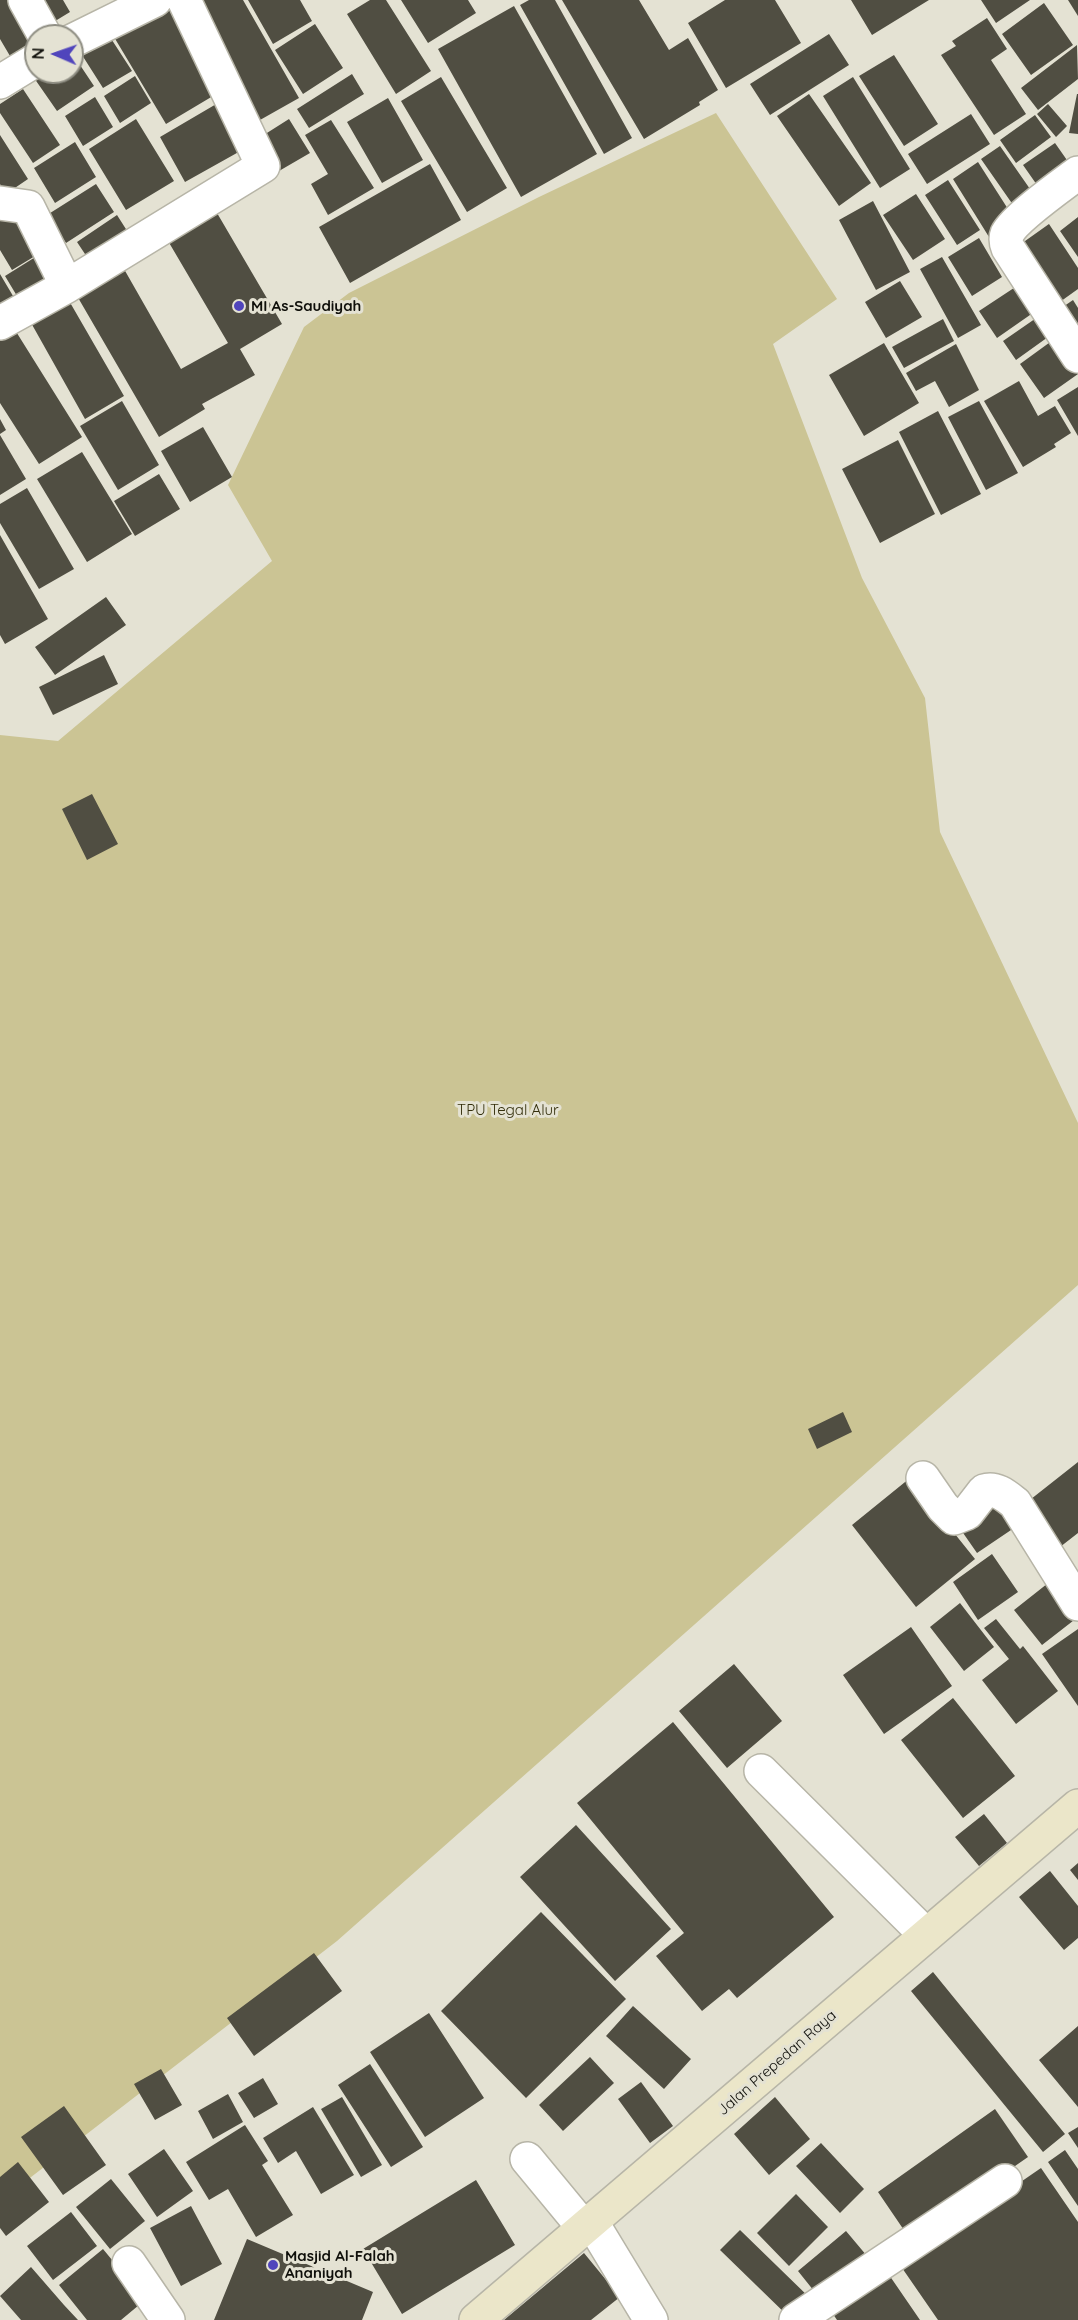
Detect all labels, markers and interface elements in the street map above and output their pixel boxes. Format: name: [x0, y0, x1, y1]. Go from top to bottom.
north arrow: [24, 24, 84, 84]
text: N: [28, 47, 48, 60]
place label: MI As-Saudiyah: [251, 297, 361, 315]
marker: MI As-Saudiyah: [232, 299, 246, 313]
park label: TPU Tegal Alur: [457, 1101, 559, 1119]
street label: Jalan Prepedan Raya: [714, 2007, 840, 2119]
place label: Masjid Al-Falah Ananiyah: [285, 2247, 395, 2282]
marker: Masjid Al-Falah Ananiyah: [266, 2258, 280, 2272]

